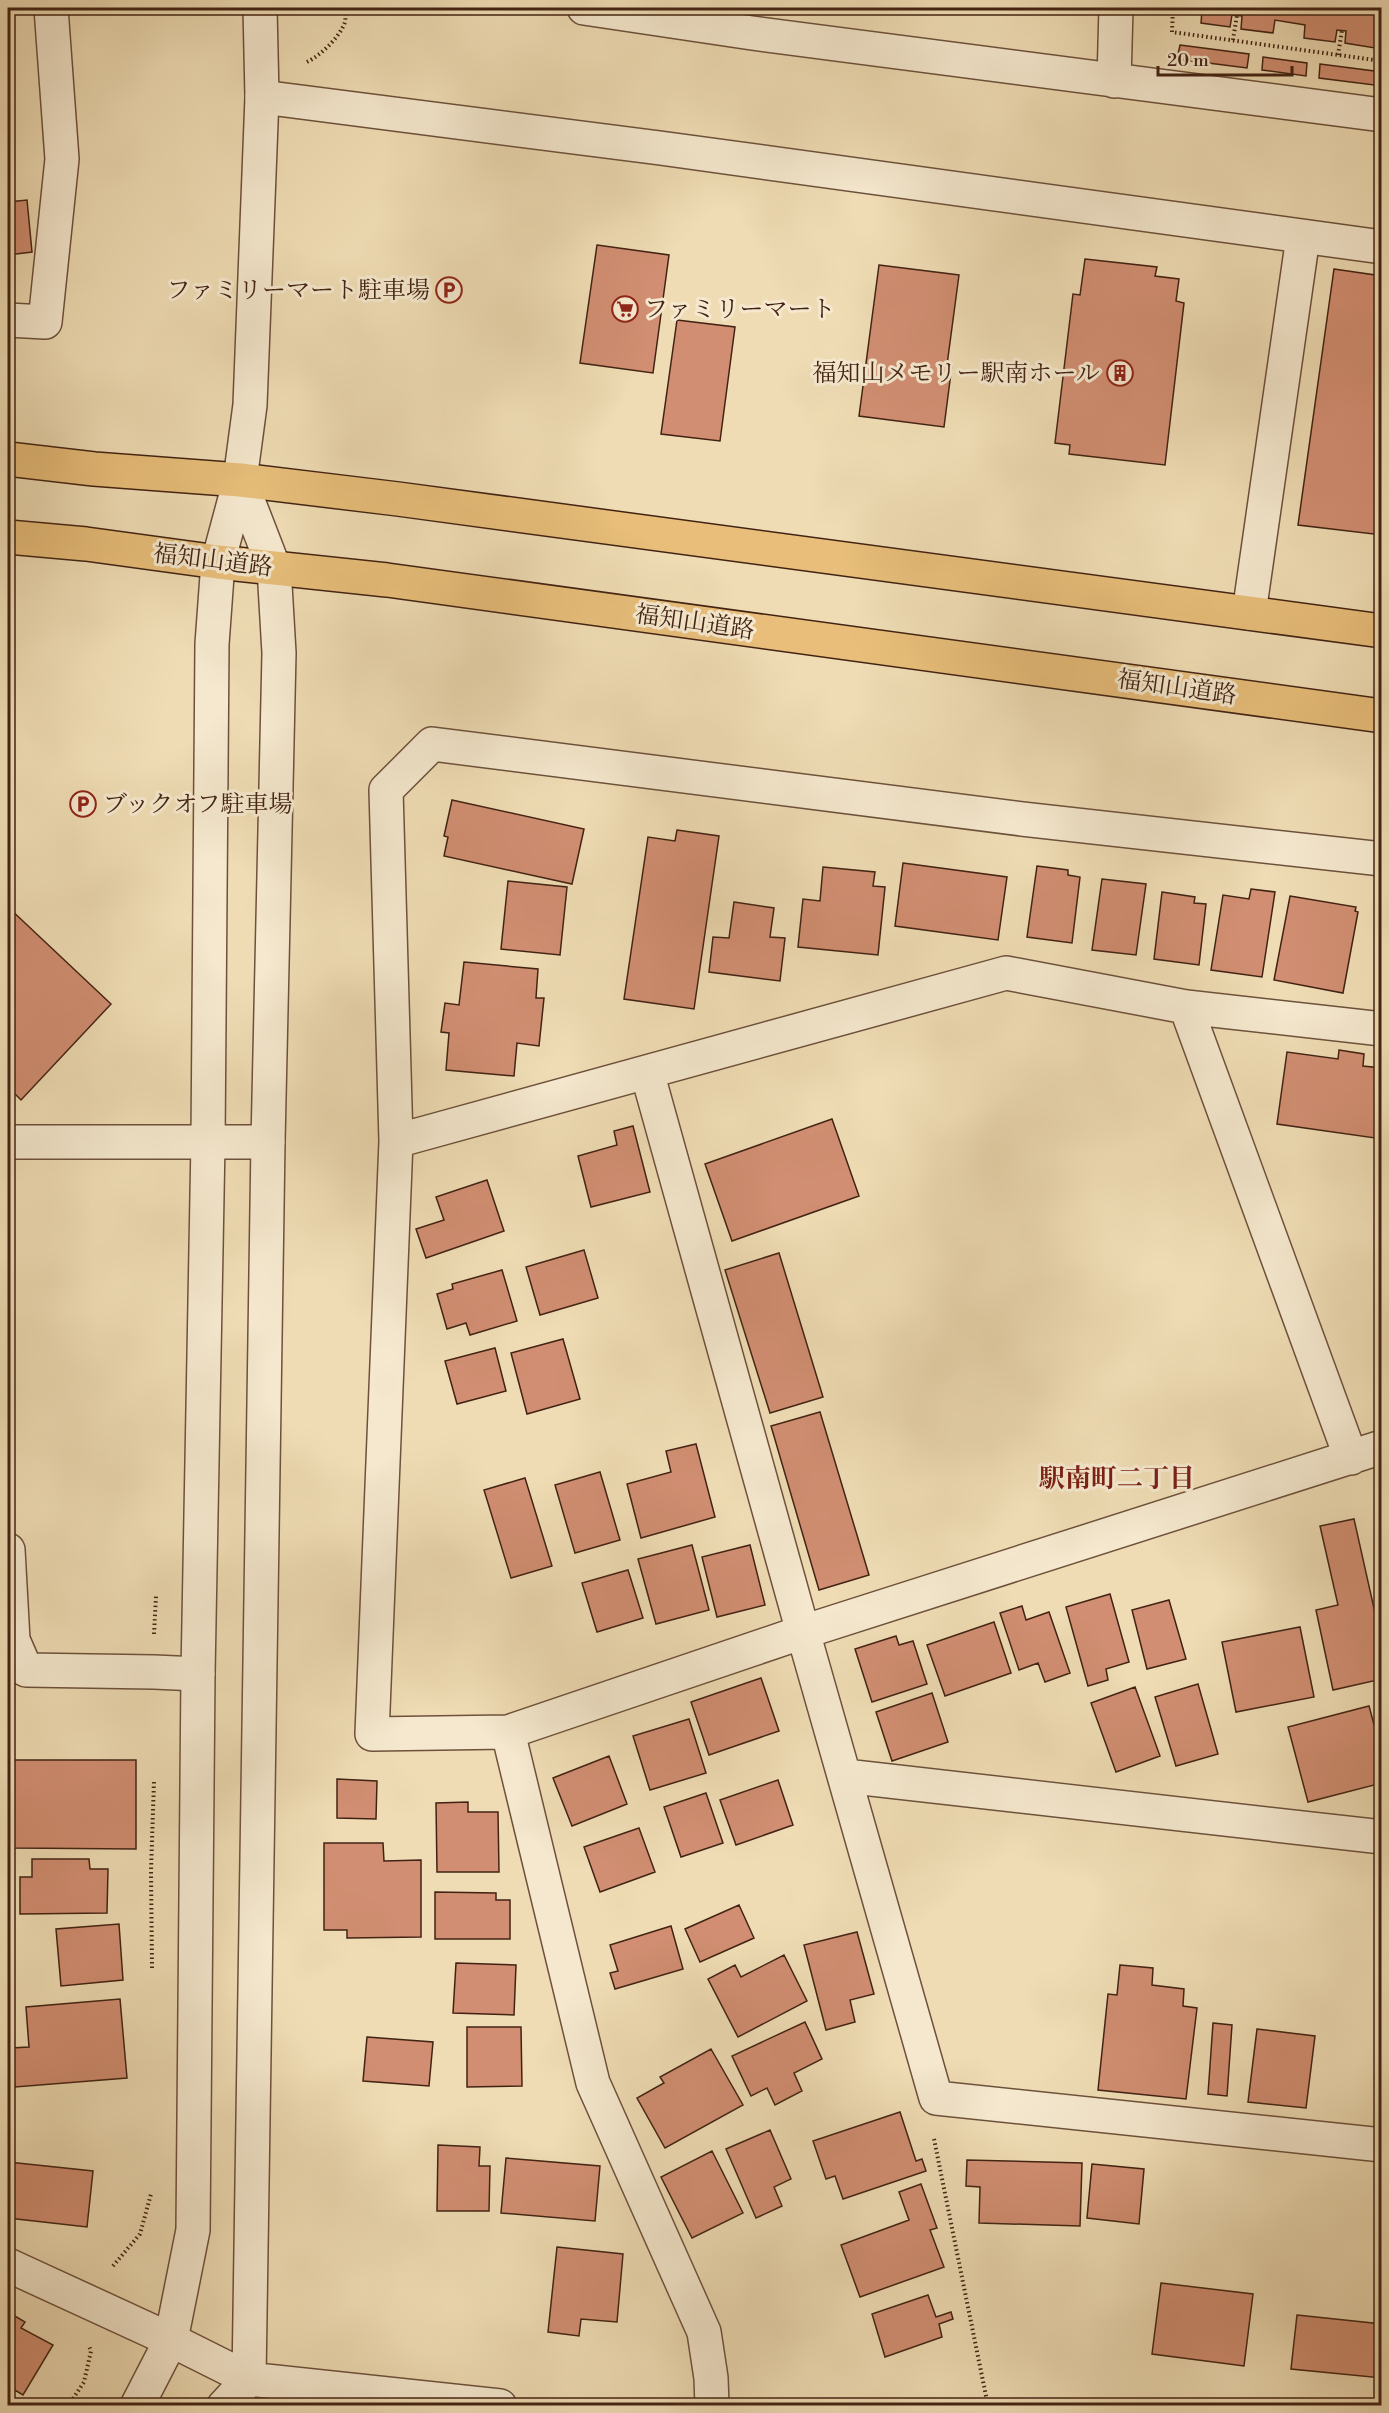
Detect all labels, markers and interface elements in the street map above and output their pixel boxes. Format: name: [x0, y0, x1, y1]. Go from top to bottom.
scale bar: [1158, 39, 1292, 77]
text: 20 m: [1167, 49, 1209, 72]
parking icon: ファミリーマート駐車場: [434, 275, 464, 305]
place label: ファミリーマート駐車場: [166, 276, 430, 306]
supermarket icon: ファミリーマート: [610, 294, 640, 324]
place label: ファミリーマート: [644, 295, 836, 325]
building icon: 福知山メモリー駅南ホール: [1105, 358, 1135, 388]
place label: 福知山メモリー駅南ホール: [812, 359, 1100, 389]
street label: 福知山道路: [151, 539, 274, 583]
street label: 福知山道路: [633, 600, 756, 646]
street label: 福知山道路: [1115, 665, 1238, 711]
parking icon: ブックオフ駐車場: [68, 789, 98, 819]
place label: ブックオフ駐車場: [103, 790, 293, 820]
district label: 駅南町二丁目: [1039, 1463, 1195, 1495]

